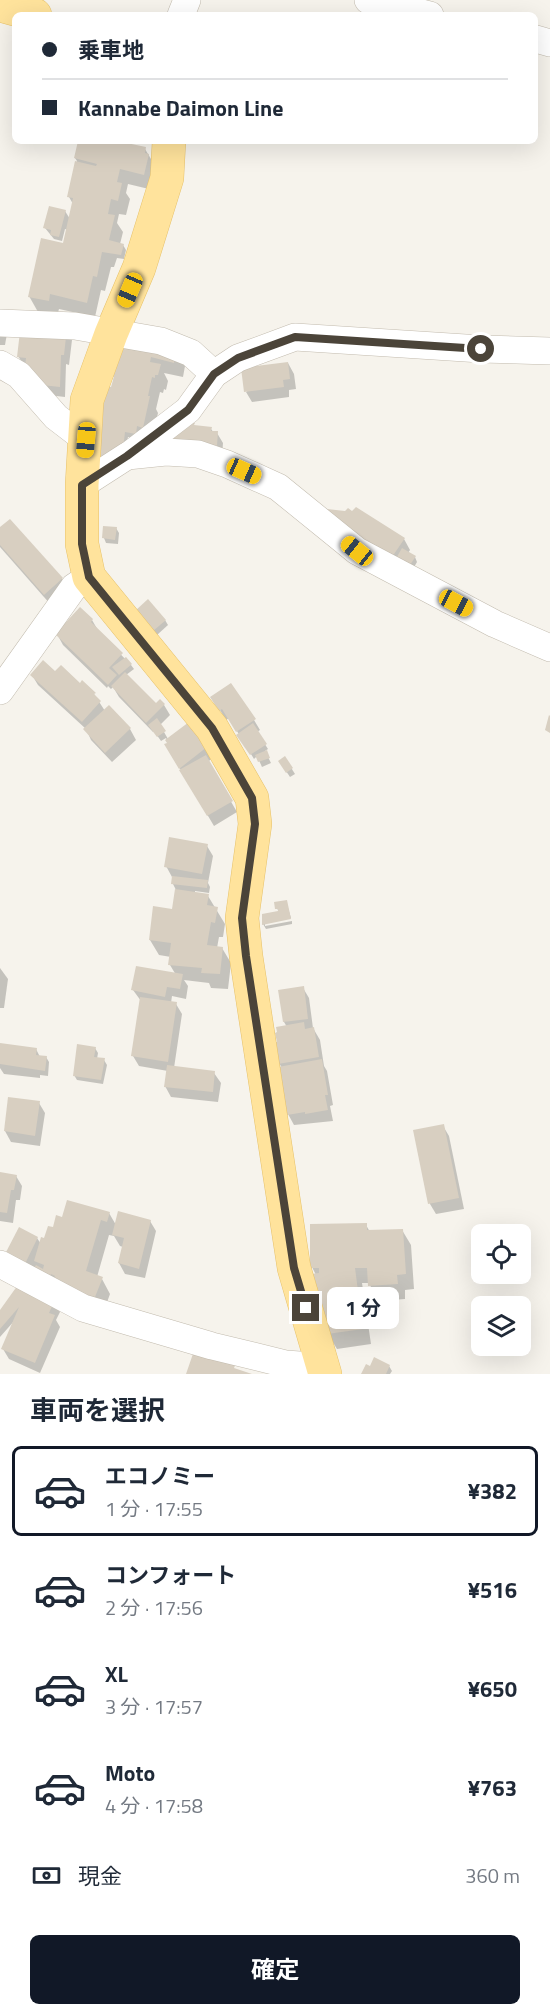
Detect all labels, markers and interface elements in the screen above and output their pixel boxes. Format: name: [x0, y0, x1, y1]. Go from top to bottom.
text: 乗車地: [78, 33, 144, 67]
text: Kannabe Daimon Line: [78, 91, 283, 125]
car: [115, 270, 145, 310]
route start: [467, 335, 494, 362]
car: [75, 421, 97, 459]
car: [224, 455, 264, 487]
car: [337, 533, 377, 569]
car: [436, 587, 476, 619]
map controls: [471, 1224, 531, 1356]
button: locate: [471, 1224, 531, 1284]
callout: 1 分: [327, 1287, 399, 1329]
text: 1 分: [345, 1292, 381, 1323]
route end: [292, 1294, 319, 1321]
button: layers: [471, 1296, 531, 1356]
text: 車両を選択: [30, 1389, 165, 1430]
text: エコノミー: [105, 1459, 215, 1493]
icon: car: [33, 1464, 87, 1518]
text: ¥382: [468, 1474, 517, 1508]
text: 1 分 · 17:55: [105, 1493, 203, 1524]
text: コンフォート: [105, 1558, 236, 1592]
icon: car: [33, 1563, 87, 1617]
text: ¥516: [468, 1573, 517, 1607]
text: 2 分 · 17:56: [105, 1592, 203, 1623]
text: XL: [105, 1657, 128, 1691]
icon: car: [33, 1662, 87, 1716]
text: ¥650: [468, 1672, 517, 1706]
text: 3 分 · 17:57: [105, 1691, 203, 1722]
text: Moto: [105, 1756, 155, 1790]
icon: car: [33, 1761, 87, 1815]
text: ¥763: [468, 1771, 517, 1805]
text: 4 分 · 17:58: [105, 1790, 203, 1821]
icon: cash: [30, 1859, 63, 1892]
text: 現金: [78, 1859, 122, 1893]
text: 360 m: [465, 1860, 520, 1891]
button: 確定: [30, 1935, 520, 2004]

